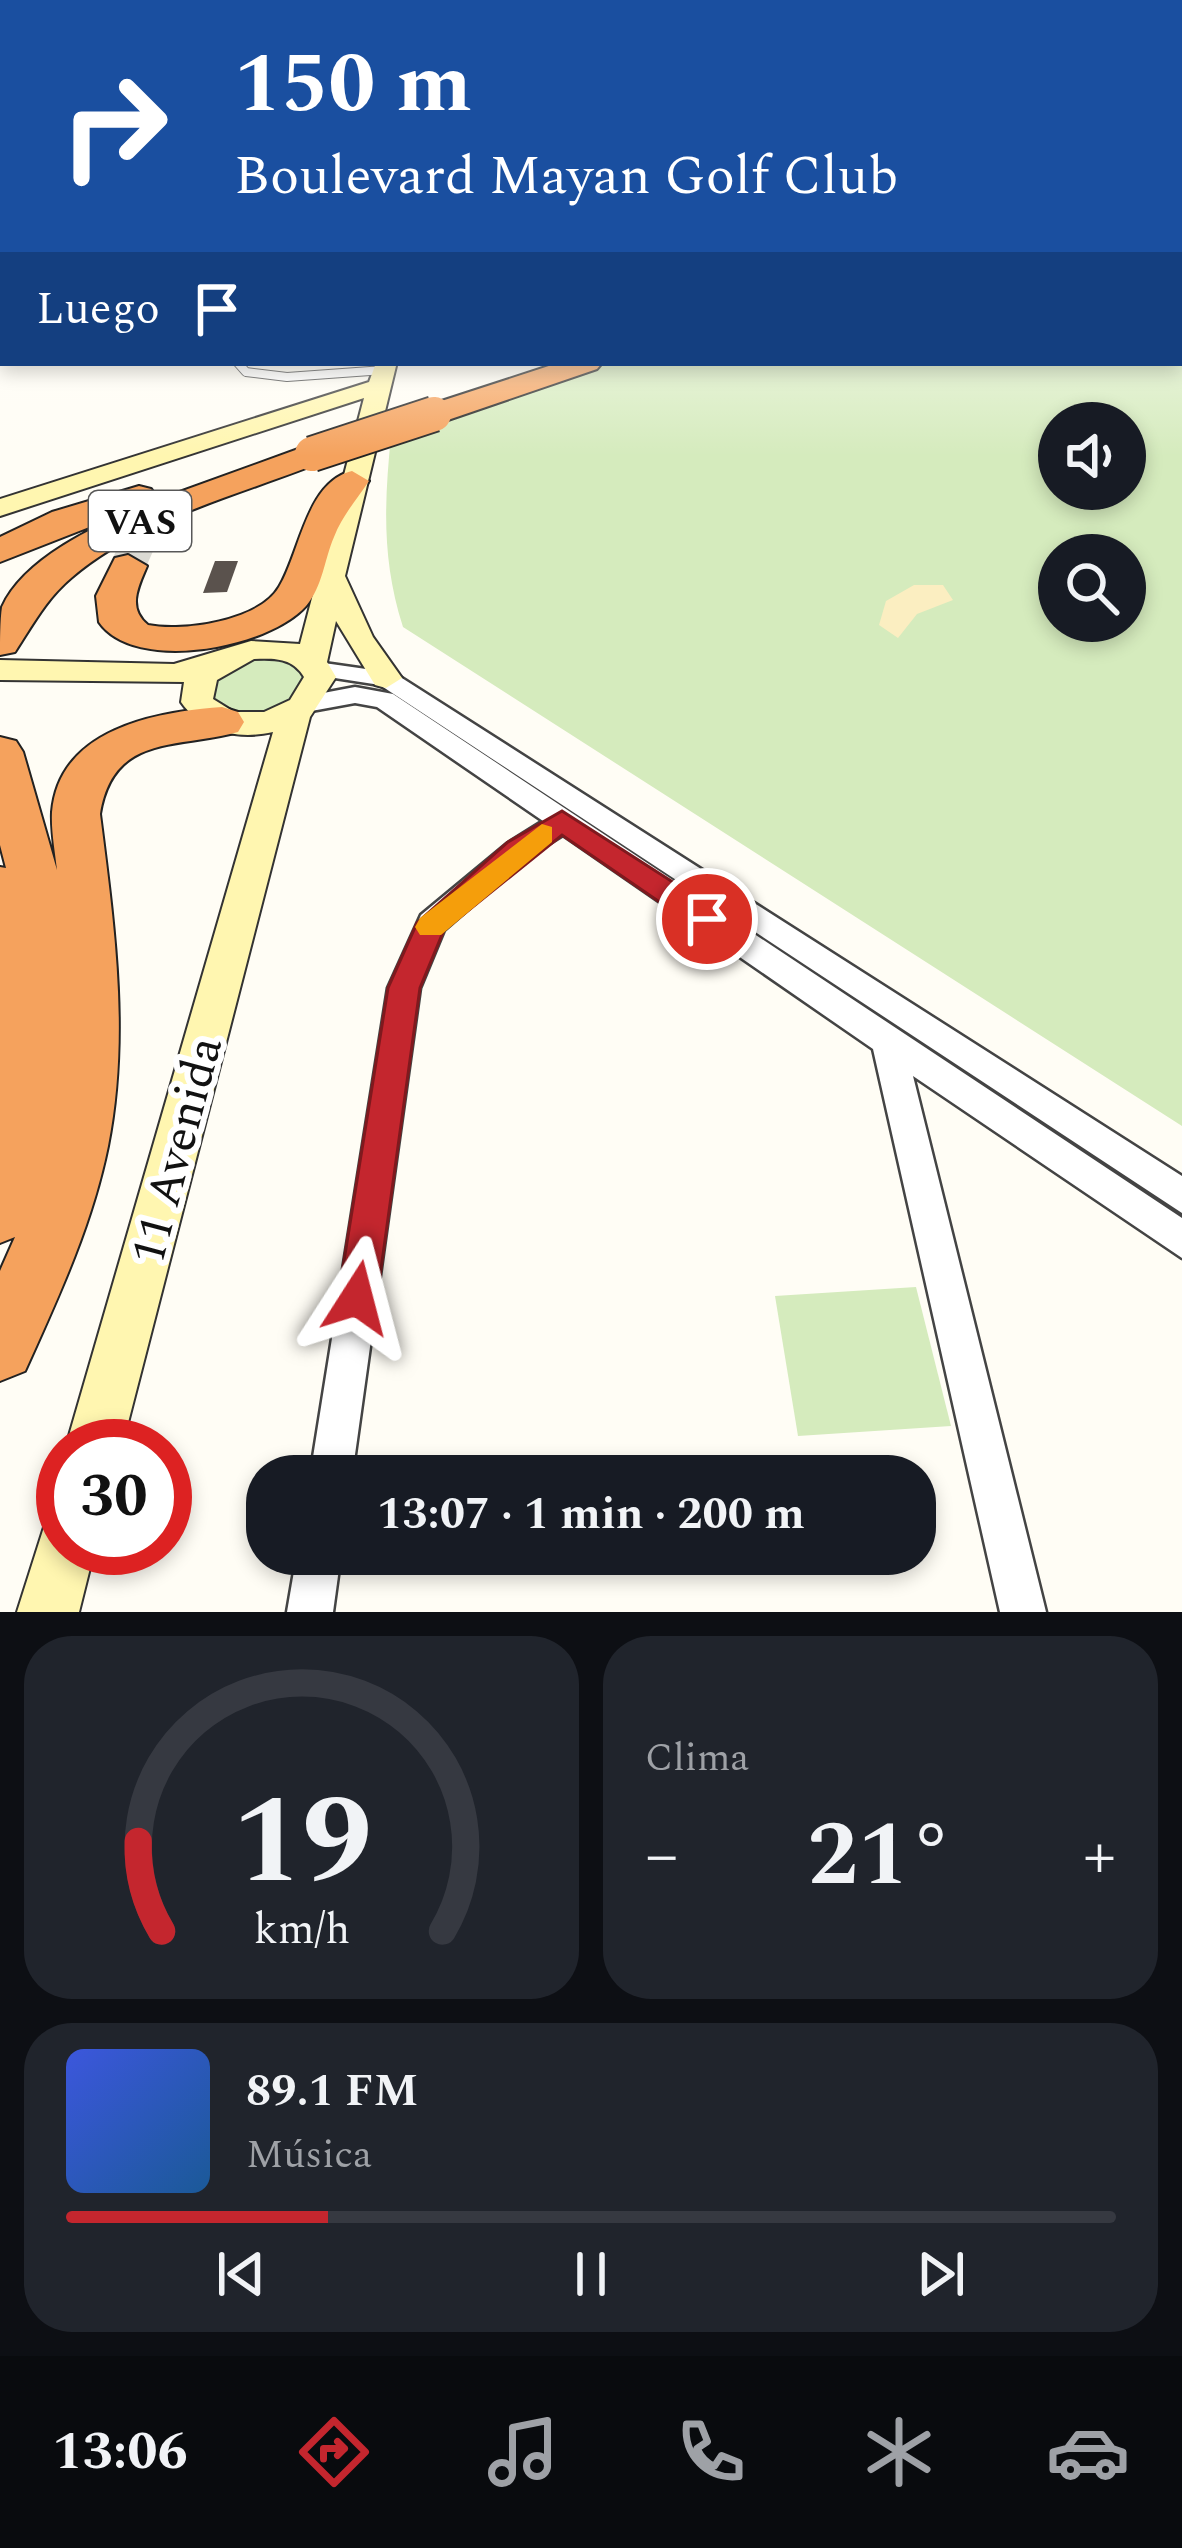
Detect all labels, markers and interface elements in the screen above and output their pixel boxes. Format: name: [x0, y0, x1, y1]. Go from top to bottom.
text: 150 m: [234, 21, 472, 149]
icon: right: [36, 48, 192, 204]
text: Boulevard Mayan Golf Club: [234, 136, 898, 218]
text: Luego: [36, 275, 160, 344]
icon: arrive: [184, 276, 250, 342]
map controls: [1038, 402, 1146, 642]
button: sound: [1038, 402, 1146, 510]
road number: VAS: [89, 491, 191, 551]
button: search: [1038, 534, 1146, 642]
pin: [656, 868, 758, 970]
icon: arrive: [674, 886, 740, 952]
street label: 11 Avenida: [112, 1028, 243, 1273]
position arrow: [294, 1235, 420, 1361]
speed limit sign: 30: [36, 1419, 192, 1575]
text: 13:07 · 1 min · 200 m: [377, 1480, 805, 1549]
text: Clima: [645, 1729, 749, 1788]
text: 19: [231, 1748, 372, 1938]
text: 21°: [808, 1788, 953, 1925]
text: −: [645, 1806, 678, 1907]
text: +: [1083, 1806, 1116, 1907]
text: km/h: [253, 1897, 350, 1962]
text: 89.1 FM: [246, 2057, 418, 2126]
text: Música: [246, 2126, 372, 2185]
icon: previous: [208, 2241, 274, 2307]
icon: pause: [558, 2241, 624, 2307]
icon: next: [908, 2241, 974, 2307]
icon: directions: [292, 2410, 376, 2494]
icon: music: [481, 2410, 565, 2494]
icon: phone: [669, 2410, 753, 2494]
icon: climate: [857, 2410, 941, 2494]
icon: car: [1046, 2410, 1130, 2494]
text: 13:06: [52, 2411, 188, 2493]

